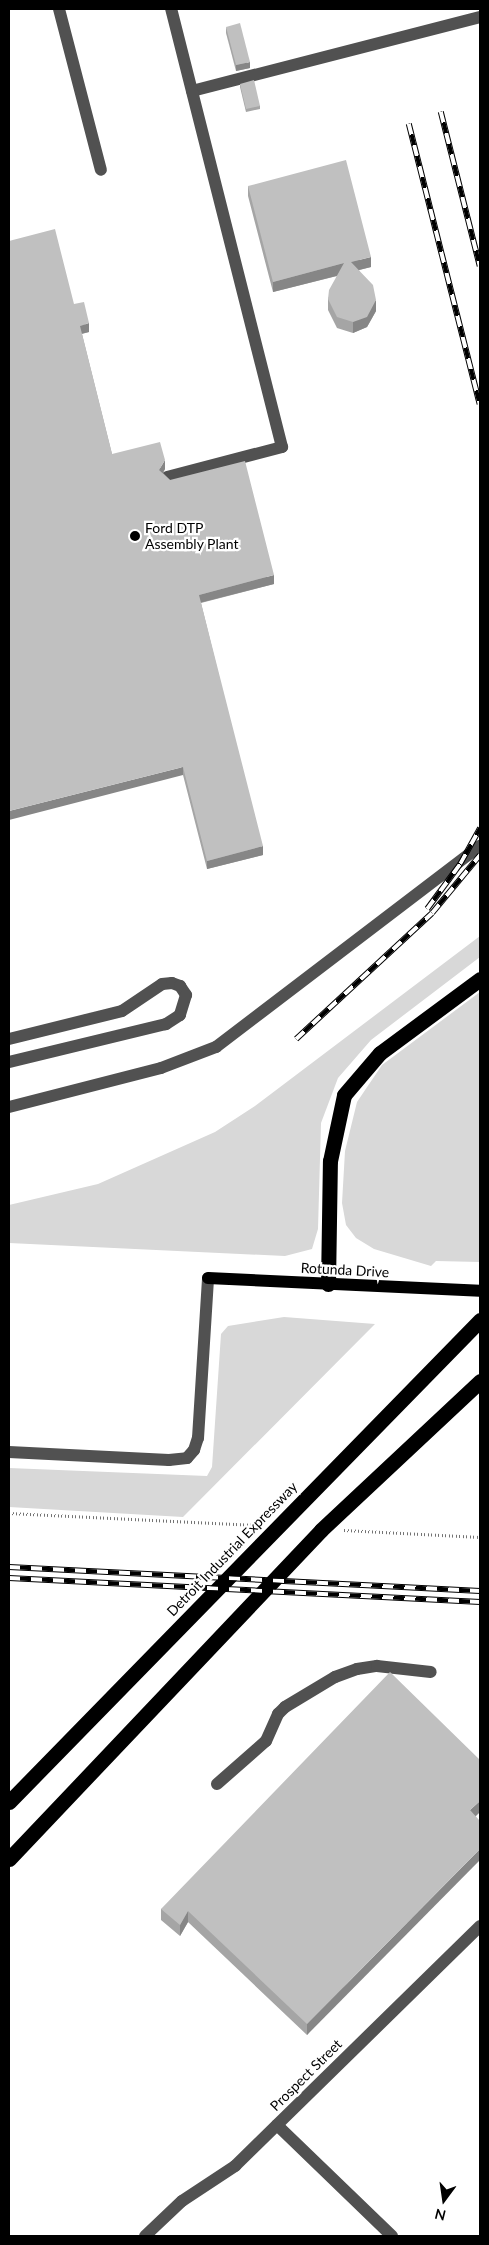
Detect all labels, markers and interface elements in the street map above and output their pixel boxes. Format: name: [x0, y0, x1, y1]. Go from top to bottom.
place label: Ford DTP Assembly Plant: [145, 520, 239, 552]
marker: Ford DTP Assembly Plant: [129, 530, 141, 542]
street label: Rotunda Drive: [300, 1259, 390, 1281]
street label: Detroit Industrial Expressway: [163, 1478, 301, 1620]
street label: Prospect Street: [267, 2036, 345, 2114]
north arrow: [419, 2175, 469, 2225]
text: N: [433, 2205, 448, 2225]

